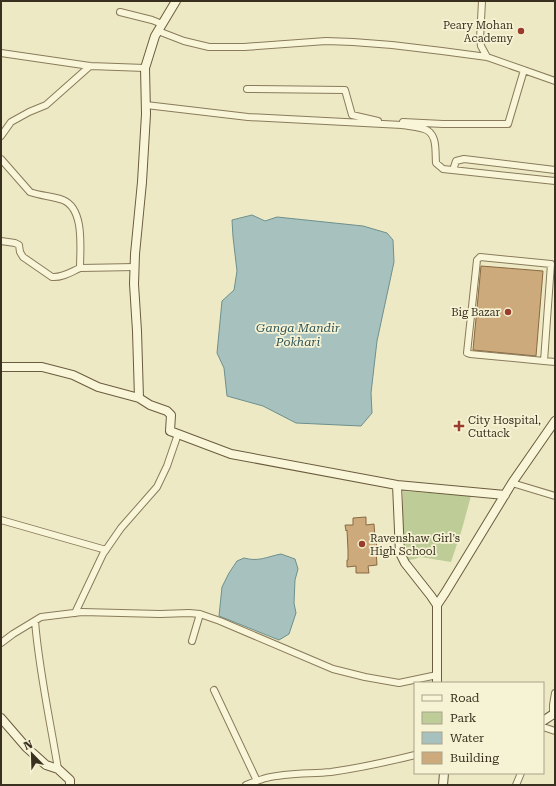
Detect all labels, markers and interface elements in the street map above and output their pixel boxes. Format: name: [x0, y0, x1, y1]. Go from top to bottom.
place label: Peary Mohan Academy: [443, 19, 513, 45]
marker: Peary Mohan Academy: [516, 26, 526, 36]
place label: Big Bazar: [451, 306, 500, 319]
marker: Big Bazar: [503, 307, 513, 317]
water label: Ganga Mandir Pokhari: [256, 321, 340, 349]
place label: City Hospital, Cuttack: [468, 414, 541, 440]
marker: City Hospital, Cuttack: [453, 420, 465, 432]
place label: Ravenshaw Girl's High School: [370, 532, 460, 558]
marker: Ravenshaw Girl's High School: [357, 539, 367, 549]
legend: [414, 682, 544, 774]
text: Road: [450, 691, 480, 705]
text: Park: [450, 711, 477, 725]
text: Water: [450, 731, 484, 745]
north arrow: [12, 734, 52, 774]
text: N: [22, 737, 35, 753]
text: Building: [450, 751, 499, 765]

